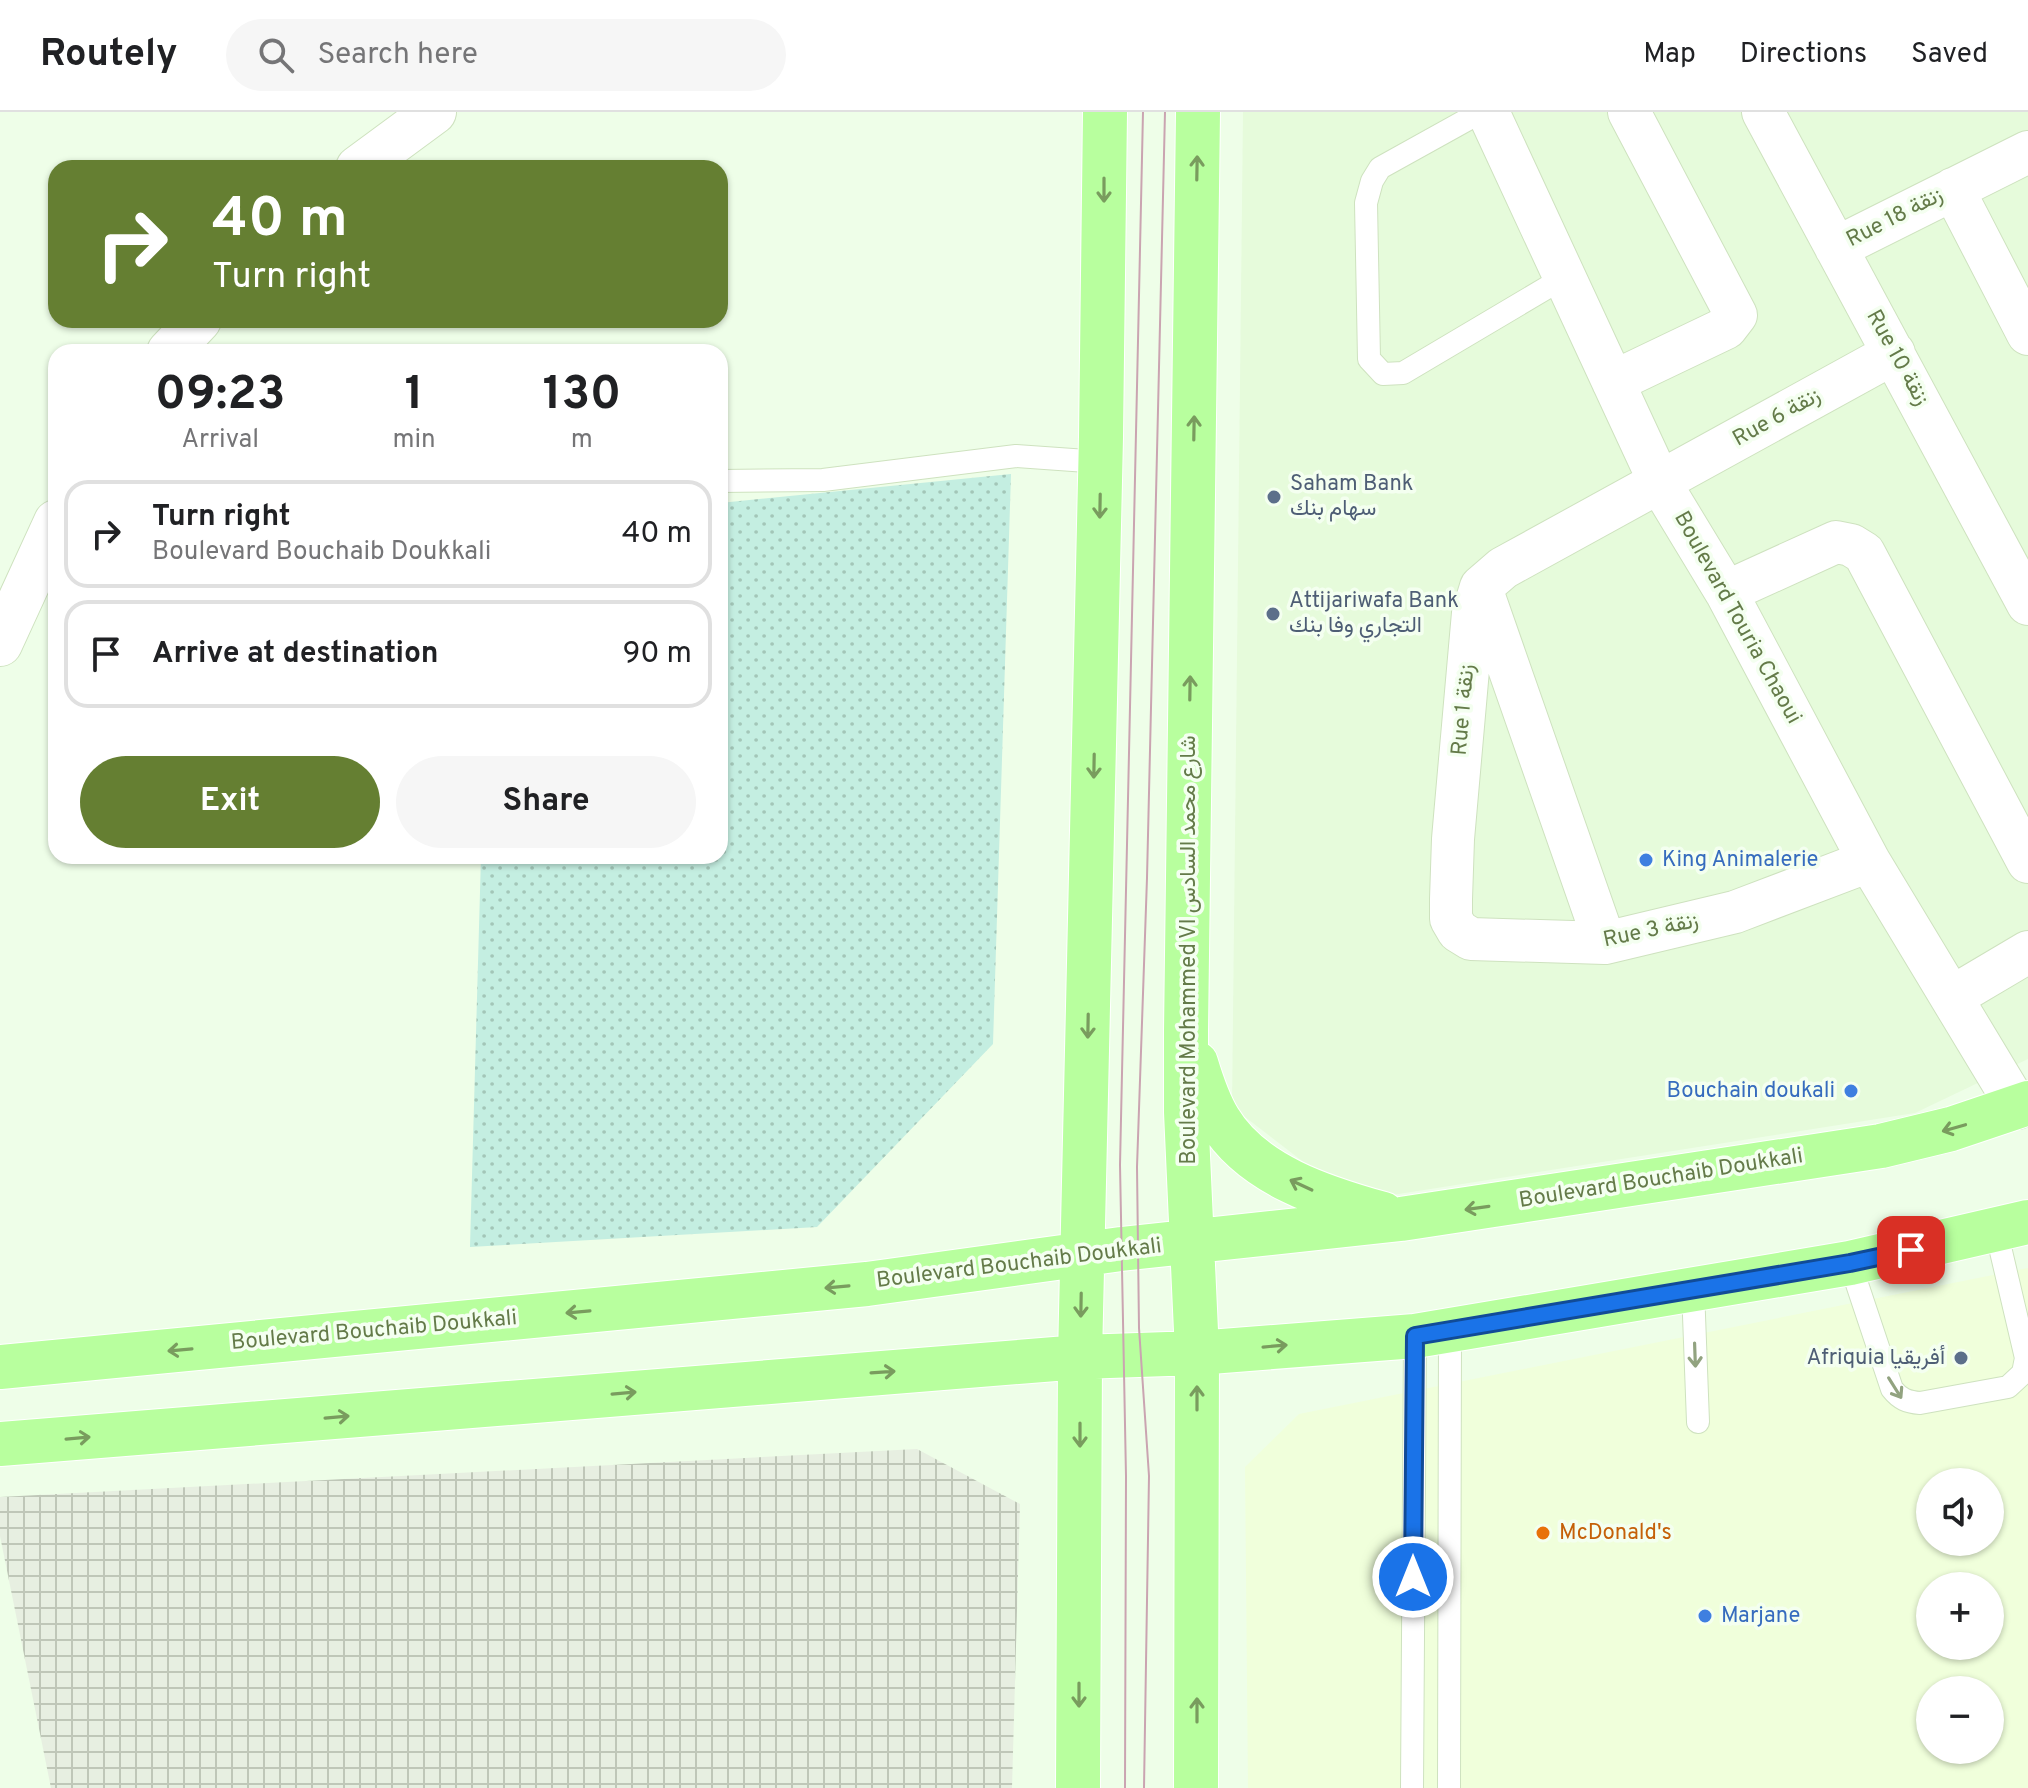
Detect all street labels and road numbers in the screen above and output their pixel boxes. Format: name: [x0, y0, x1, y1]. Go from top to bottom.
street label: Rue 18 زنقة: [1842, 182, 1948, 254]
street label: Rue 10 زنقة: [1860, 305, 1934, 411]
street label: Rue 6 زنقة: [1728, 383, 1826, 453]
street label: Boulevard Touria Chaoui: [1667, 507, 1807, 729]
street label: Rue 1 زنقة: [1447, 663, 1481, 757]
street label: Boulevard Mohammed VI شارع محمد السادس: [1176, 735, 1203, 1165]
street label: Rue 3 زنقة: [1601, 908, 1701, 954]
street label: Boulevard Bouchaib Doukkali: [1517, 1143, 1805, 1215]
street label: Boulevard Bouchaib Doukkali: [875, 1233, 1163, 1295]
street label: Boulevard Bouchaib Doukkali: [230, 1305, 518, 1357]

